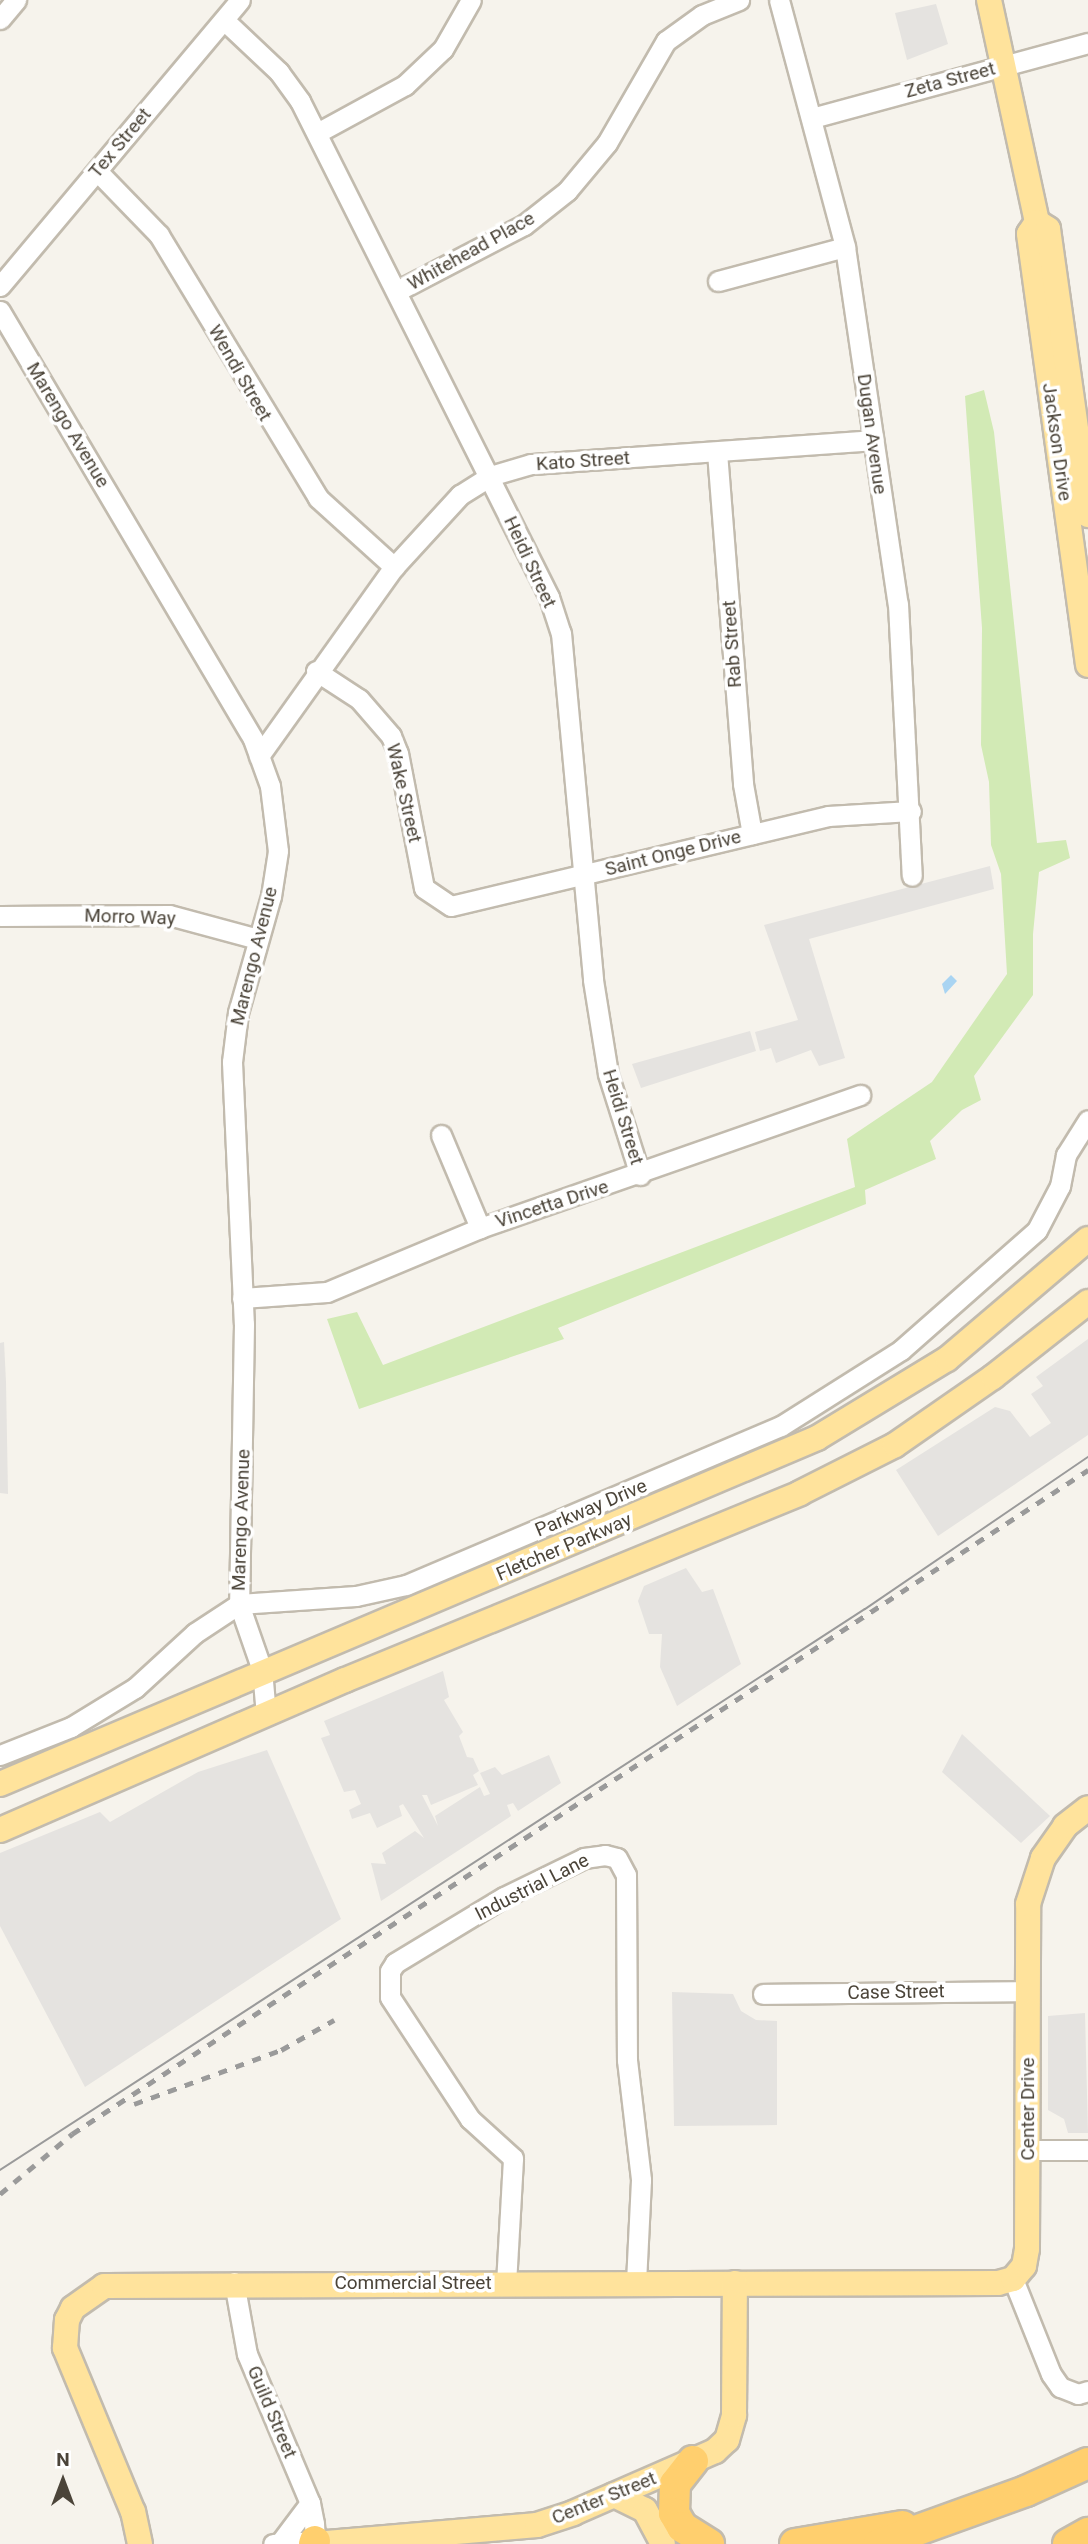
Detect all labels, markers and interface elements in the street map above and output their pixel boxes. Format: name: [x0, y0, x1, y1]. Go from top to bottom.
street label: Zeta Street: [902, 57, 998, 103]
street label: Tex Street: [84, 103, 156, 183]
street label: Whitehead Place: [404, 207, 538, 295]
street label: Wendi Street: [203, 321, 277, 425]
street label: Marengo Avenue: [22, 358, 114, 492]
street label: Dugan Avenue: [852, 372, 892, 496]
street label: Jackson Drive: [1037, 382, 1077, 502]
street label: Kato Street: [535, 446, 631, 476]
street label: Heidi Street: [499, 513, 561, 611]
street label: Rab Street: [718, 600, 746, 688]
street label: Wake Street: [382, 741, 426, 845]
street label: Saint Onge Drive: [603, 825, 743, 881]
street label: Marengo Avenue: [226, 884, 282, 1028]
street label: Morro Way: [84, 904, 176, 930]
street label: Heidi Street: [598, 1067, 648, 1167]
street label: Vincetta Drive: [493, 1175, 611, 1233]
street label: Marengo Avenue: [227, 1449, 255, 1591]
street label: Parkway Drive: [532, 1474, 650, 1542]
street label: Fletcher Parkway: [493, 1508, 635, 1586]
street label: Industrial Lane: [471, 1849, 593, 1925]
street label: Case Street: [847, 1980, 945, 2004]
street label: Center Drive: [1017, 2057, 1039, 2161]
street label: Commercial Street: [334, 2272, 492, 2294]
street label: Guild Street: [242, 2362, 302, 2462]
north arrow: [28, 2446, 98, 2516]
text: N: [56, 2448, 70, 2471]
street label: Center Street: [549, 2467, 659, 2529]

